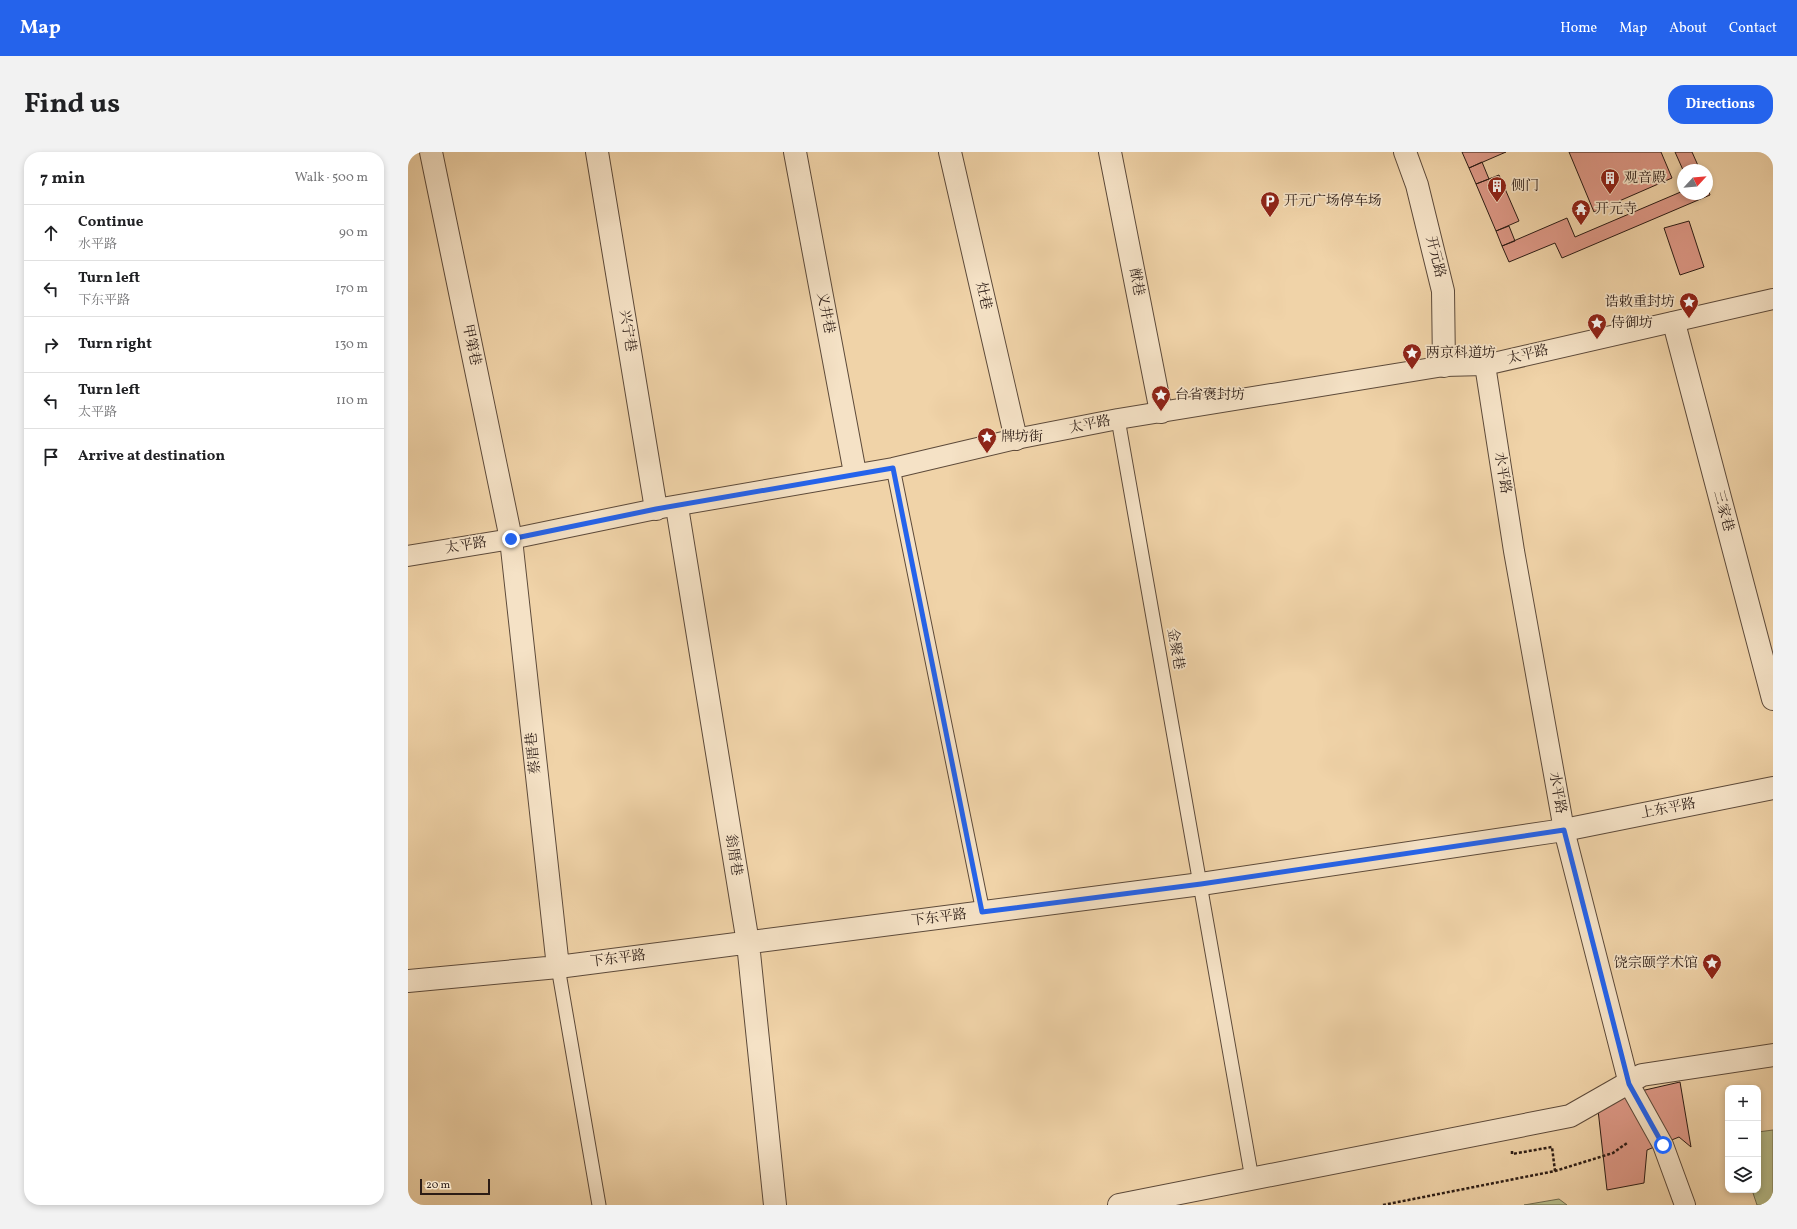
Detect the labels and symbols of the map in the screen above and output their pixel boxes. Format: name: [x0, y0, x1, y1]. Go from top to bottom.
north arrow: [1677, 164, 1713, 200]
building icon: 观音殿: [1599, 167, 1621, 195]
place label: 观音殿: [1624, 169, 1666, 188]
building icon: 侧门: [1486, 175, 1508, 203]
place label: 侧门: [1511, 177, 1539, 196]
parking icon: 开元广场停车场: [1259, 190, 1281, 218]
place label: 开元广场停车场: [1284, 192, 1382, 211]
temple icon: 开元寺: [1570, 198, 1592, 226]
place label: 开元寺: [1595, 200, 1637, 219]
street label: 开元路: [1421, 234, 1449, 280]
street label: 猷巷: [1124, 266, 1148, 298]
street label: 灶巷: [971, 280, 995, 312]
street label: 义井巷: [812, 291, 838, 335]
place icon: 诰敕重封坊: [1678, 291, 1700, 319]
place label: 诰敕重封坊: [1605, 293, 1675, 312]
street label: 兴宁巷: [614, 309, 640, 353]
place icon: 侍御坊: [1586, 312, 1608, 340]
place label: 侍御坊: [1611, 314, 1653, 333]
street label: 甲第巷: [457, 322, 485, 368]
street label: 太平路: [1505, 341, 1551, 369]
place icon: 两京科道坊: [1401, 342, 1423, 370]
place label: 两京科道坊: [1426, 344, 1496, 363]
place icon: 台省褒封坊: [1150, 384, 1172, 412]
place label: 台省褒封坊: [1175, 386, 1245, 405]
street label: 太平路: [1068, 412, 1112, 438]
place icon: 牌坊街: [976, 426, 998, 454]
place label: 牌坊街: [1001, 428, 1043, 447]
street label: 水平路: [1489, 451, 1515, 495]
street label: 三家巷: [1708, 488, 1738, 534]
route end: [502, 530, 520, 548]
street label: 太平路: [444, 533, 488, 559]
street label: 金聚巷: [1162, 627, 1188, 671]
street label: 蔡厝巷: [522, 731, 546, 775]
street label: 水平路: [1544, 771, 1570, 815]
street label: 上东平路: [1639, 794, 1697, 824]
street label: 翁厝巷: [720, 833, 746, 877]
street label: 下东平路: [910, 905, 968, 931]
street label: 下东平路: [589, 946, 647, 972]
place icon: 饶宗颐学术馆: [1701, 952, 1723, 980]
place label: 饶宗颐学术馆: [1614, 954, 1698, 973]
route start: [1654, 1136, 1672, 1154]
scale bar: [420, 1177, 490, 1196]

